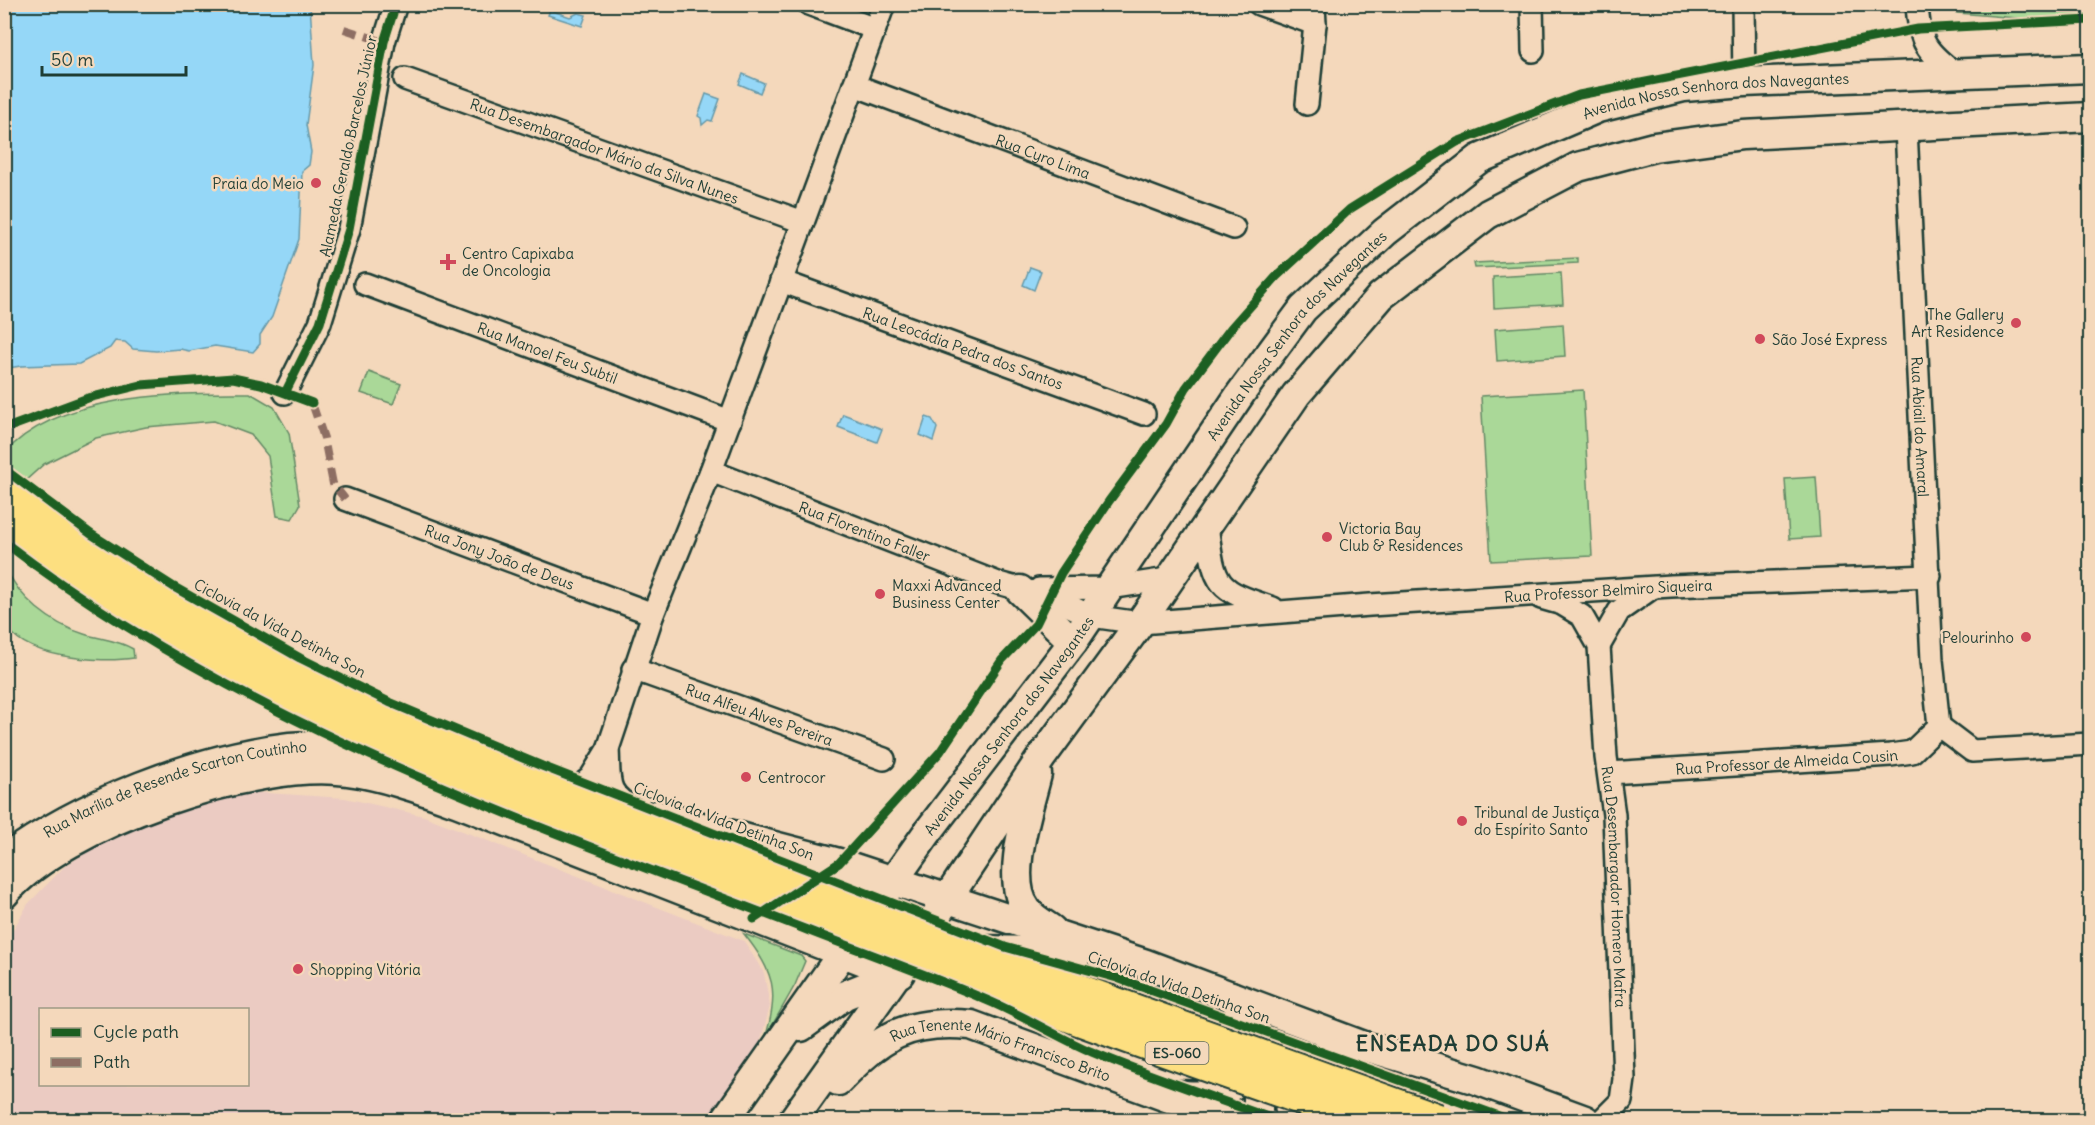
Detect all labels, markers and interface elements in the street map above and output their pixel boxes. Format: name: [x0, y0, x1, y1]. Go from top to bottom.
street label: Alameda Geraldo Barcelos Júnior: [315, 33, 381, 259]
scale bar: [42, 39, 186, 77]
text: 50 m: [51, 48, 93, 71]
street label: Avenida Nossa Senhora dos Navegantes: [1579, 68, 1850, 123]
street label: Rua Desembargador Mário da Silva Nunes: [468, 94, 742, 208]
street label: Rua Cyro Lima: [993, 130, 1093, 183]
place label: Praia do Meio: [212, 174, 304, 193]
marker: Praia do Meio: [309, 176, 323, 190]
street label: Avenida Nossa Senhora dos Navegantes: [1203, 226, 1390, 444]
place label: Centro Capixaba de Oncologia: [462, 244, 574, 280]
marker: Centro Capixaba de Oncologia: [439, 253, 457, 271]
street label: Rua Leocádia Pedra dos Santos: [860, 302, 1066, 393]
place label: The Gallery Art Residence: [1911, 305, 2004, 341]
marker: The Gallery Art Residence: [2009, 316, 2023, 330]
street label: Rua Manoel Feu Subtil: [475, 318, 620, 387]
place label: São José Express: [1772, 330, 1888, 349]
marker: São José Express: [1753, 332, 1767, 346]
street label: Rua Abiail do Amaral: [1908, 356, 1934, 497]
street label: Rua Florentino Faller: [796, 497, 933, 565]
place label: Victoria Bay Club & Residences: [1339, 519, 1463, 555]
street label: Rua Jony João de Deus: [422, 520, 577, 593]
marker: Victoria Bay Club & Residences: [1320, 530, 1334, 544]
street label: Ciclovia da Vida Detinha Son: [191, 575, 370, 682]
street label: Rua Professor Belmiro Siqueira: [1503, 575, 1713, 606]
place label: Maxxi Advanced Business Center: [892, 576, 1002, 612]
marker: Maxxi Advanced Business Center: [873, 587, 887, 601]
street label: Avenida Nossa Senhora dos Navegantes: [919, 612, 1098, 839]
place label: Pelourinho: [1942, 628, 2014, 647]
marker: Pelourinho: [2019, 630, 2033, 644]
street label: Rua Alfeu Alves Pereira: [683, 679, 836, 750]
street label: Rua Marília de Resende Scarton Coutinho: [40, 736, 307, 841]
street label: Rua Professor de Almeida Cousin: [1675, 745, 1899, 778]
street label: Rua Desembargador Homero Mafra: [1598, 765, 1631, 1008]
place label: Centrocor: [758, 768, 826, 787]
marker: Centrocor: [739, 770, 753, 784]
street label: Ciclovia da Vida Detinha Son: [631, 778, 817, 864]
place label: Tribunal de Justiça do Espírito Santo: [1474, 803, 1600, 839]
marker: Tribunal de Justiça do Espírito Santo: [1455, 814, 1469, 828]
street label: Ciclovia da Vida Detinha Son: [1085, 947, 1273, 1027]
place label: Shopping Vitória: [310, 960, 421, 979]
marker: Shopping Vitória: [291, 962, 305, 976]
legend: [39, 1008, 249, 1086]
street label: Rua Tenente Mário Francisco Brito: [886, 1014, 1113, 1085]
text: Cycle path: [93, 1020, 179, 1043]
district label: ENSEADA DO SUÁ: [1356, 1029, 1550, 1057]
road number: ES-060: [1146, 1042, 1208, 1064]
text: Path: [93, 1050, 130, 1073]

